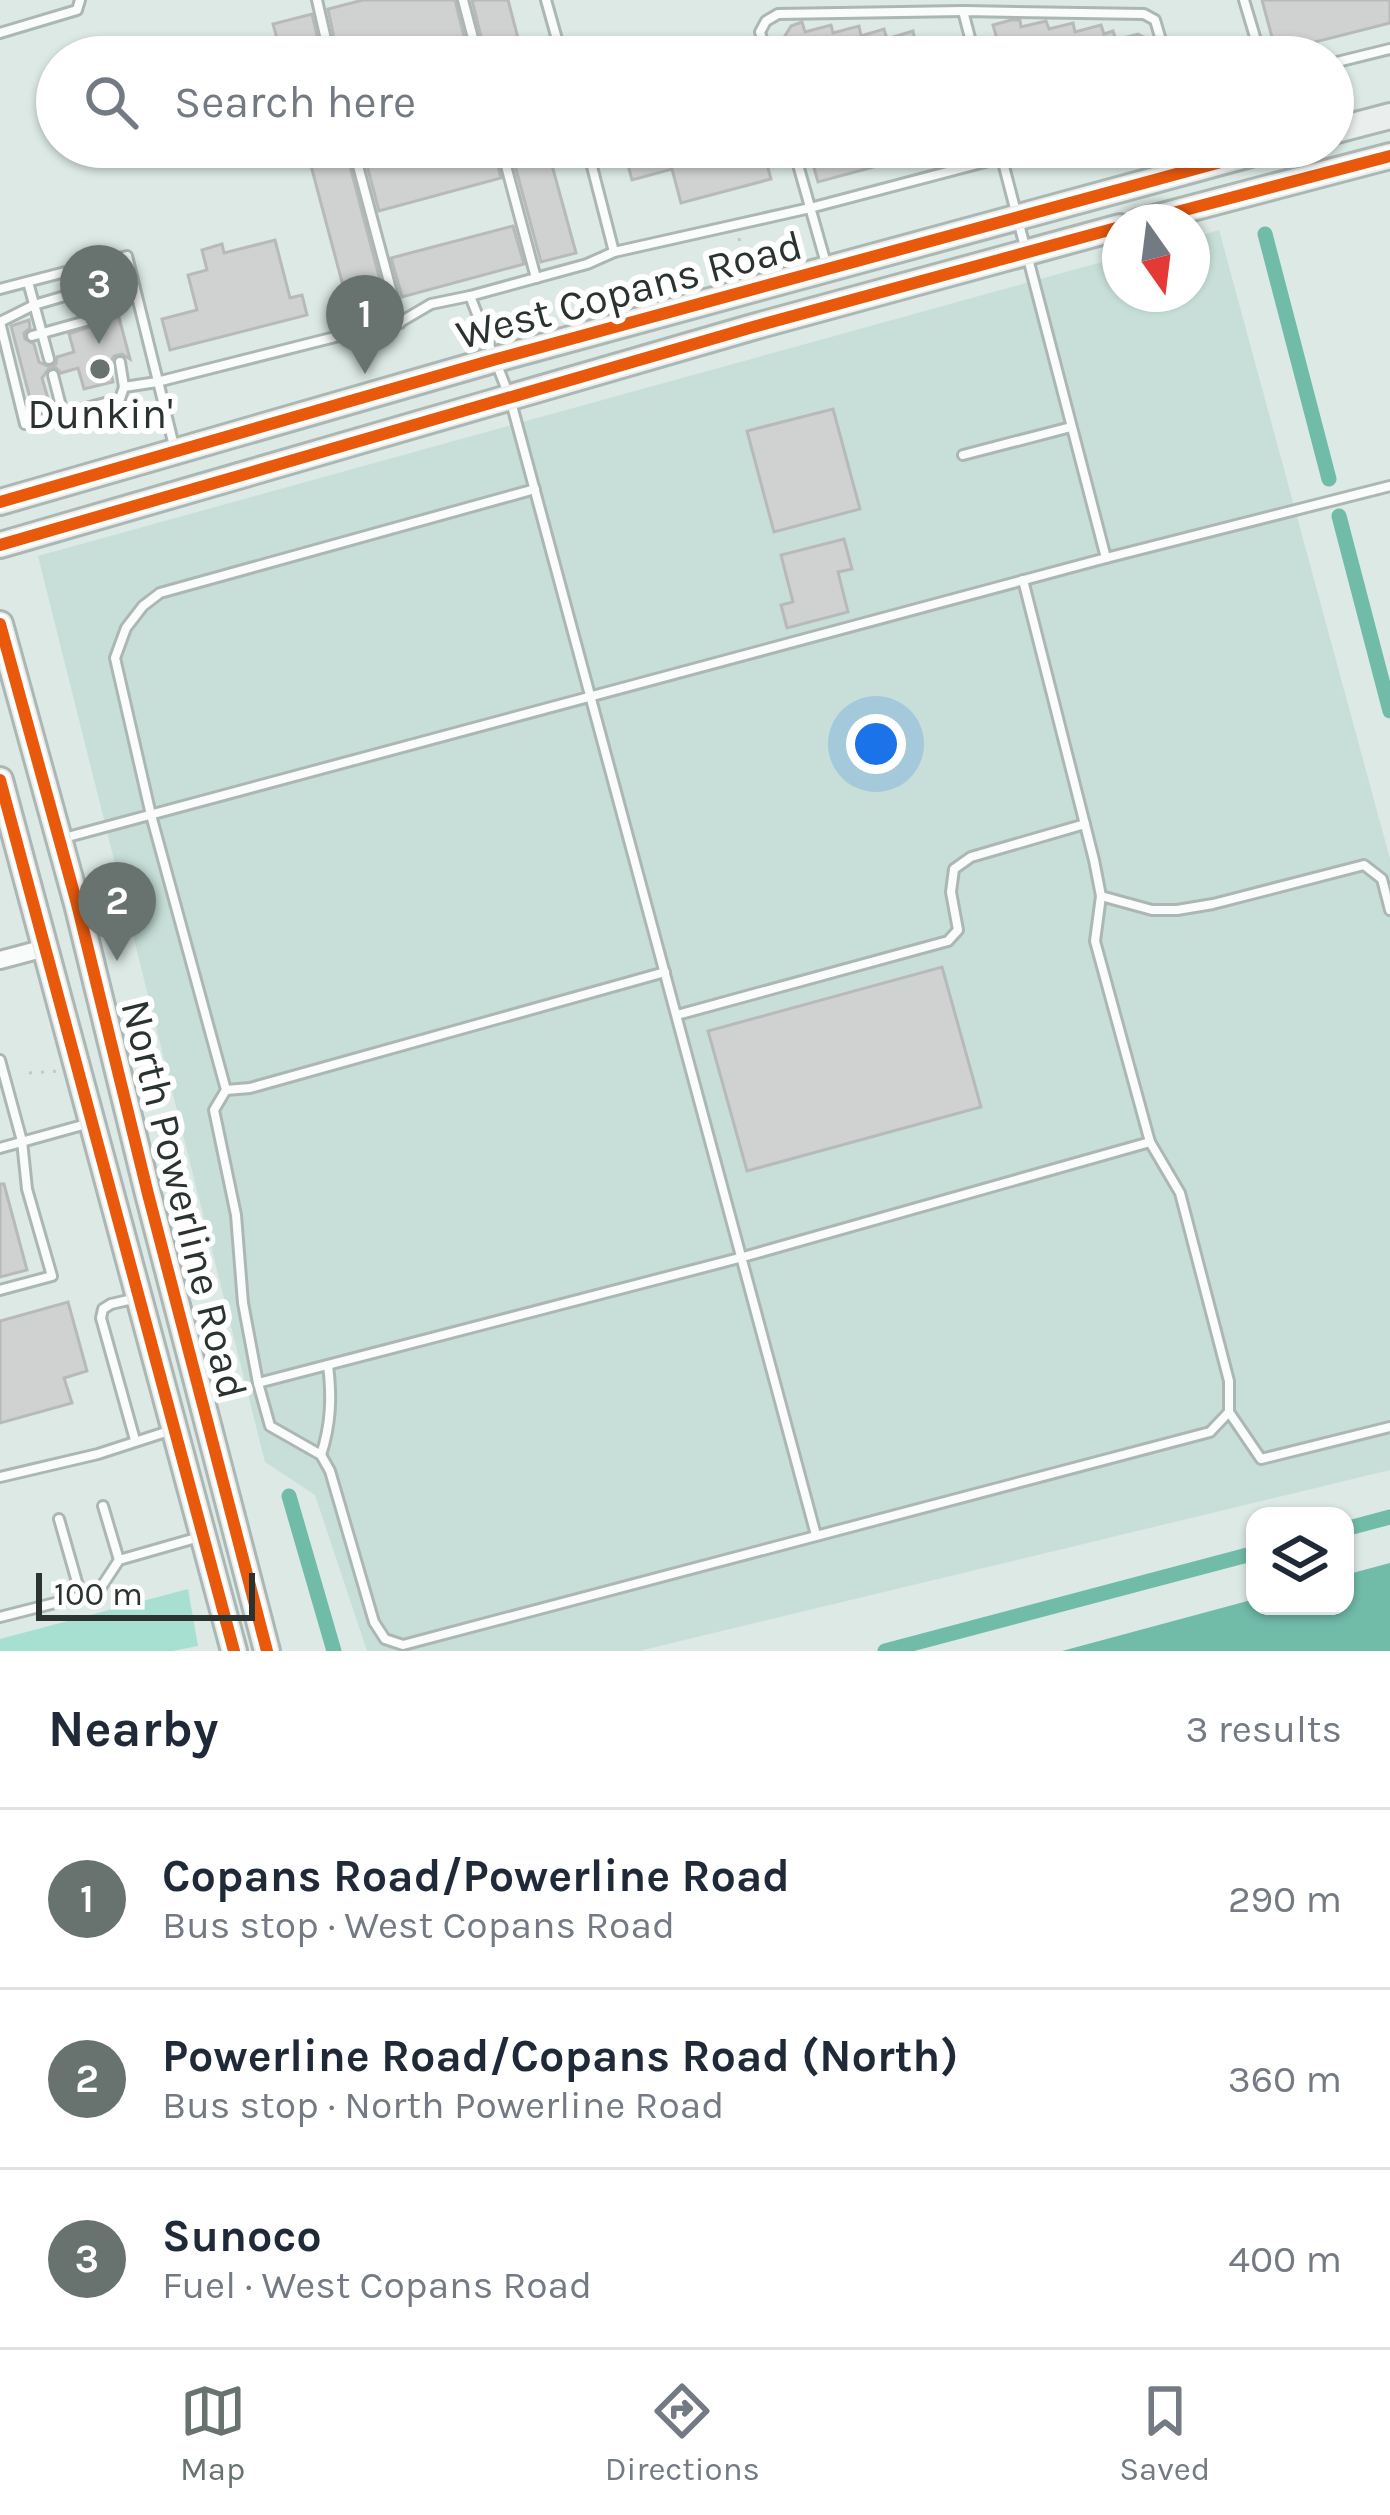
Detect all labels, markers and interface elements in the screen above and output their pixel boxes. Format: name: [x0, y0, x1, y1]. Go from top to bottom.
search box: [36, 36, 1354, 168]
icon: search: [78, 69, 144, 135]
text: Search here: [174, 76, 416, 128]
north arrow: [1102, 204, 1210, 312]
street label: West Copans Road: [451, 220, 808, 360]
pin: 3: [60, 245, 138, 344]
pin: 1: [326, 275, 404, 374]
marker: Dunkin': [87, 356, 113, 382]
place label: Dunkin': [27, 389, 173, 439]
your location: [846, 714, 906, 774]
pin: 2: [78, 862, 156, 961]
street label: North Powerline Road: [110, 995, 258, 1404]
map controls: [1246, 1507, 1354, 1615]
button: layers: [1246, 1507, 1354, 1615]
scale bar: [36, 1567, 255, 1620]
text: 100 m: [54, 1575, 143, 1613]
text: Nearby: [48, 1699, 218, 1759]
text: 3 results: [1185, 1706, 1342, 1752]
text: Copans Road/Powerline Road: [162, 1850, 790, 1902]
text: 1: [80, 1876, 94, 1922]
text: 290 m: [1228, 1876, 1342, 1922]
text: Bus stop · West Copans Road: [162, 1902, 675, 1948]
text: Powerline Road/Copans Road (North): [162, 2030, 958, 2082]
text: 2: [75, 2056, 99, 2102]
text: 360 m: [1228, 2056, 1342, 2102]
text: Bus stop · North Powerline Road: [162, 2082, 724, 2128]
text: Sunoco: [162, 2210, 322, 2262]
text: 3: [75, 2236, 99, 2282]
text: 400 m: [1228, 2236, 1342, 2282]
text: Fuel · West Copans Road: [162, 2262, 592, 2308]
tab: Map: [180, 2378, 246, 2488]
tab: Directions: [605, 2378, 760, 2488]
tab: Saved: [1119, 2378, 1210, 2488]

